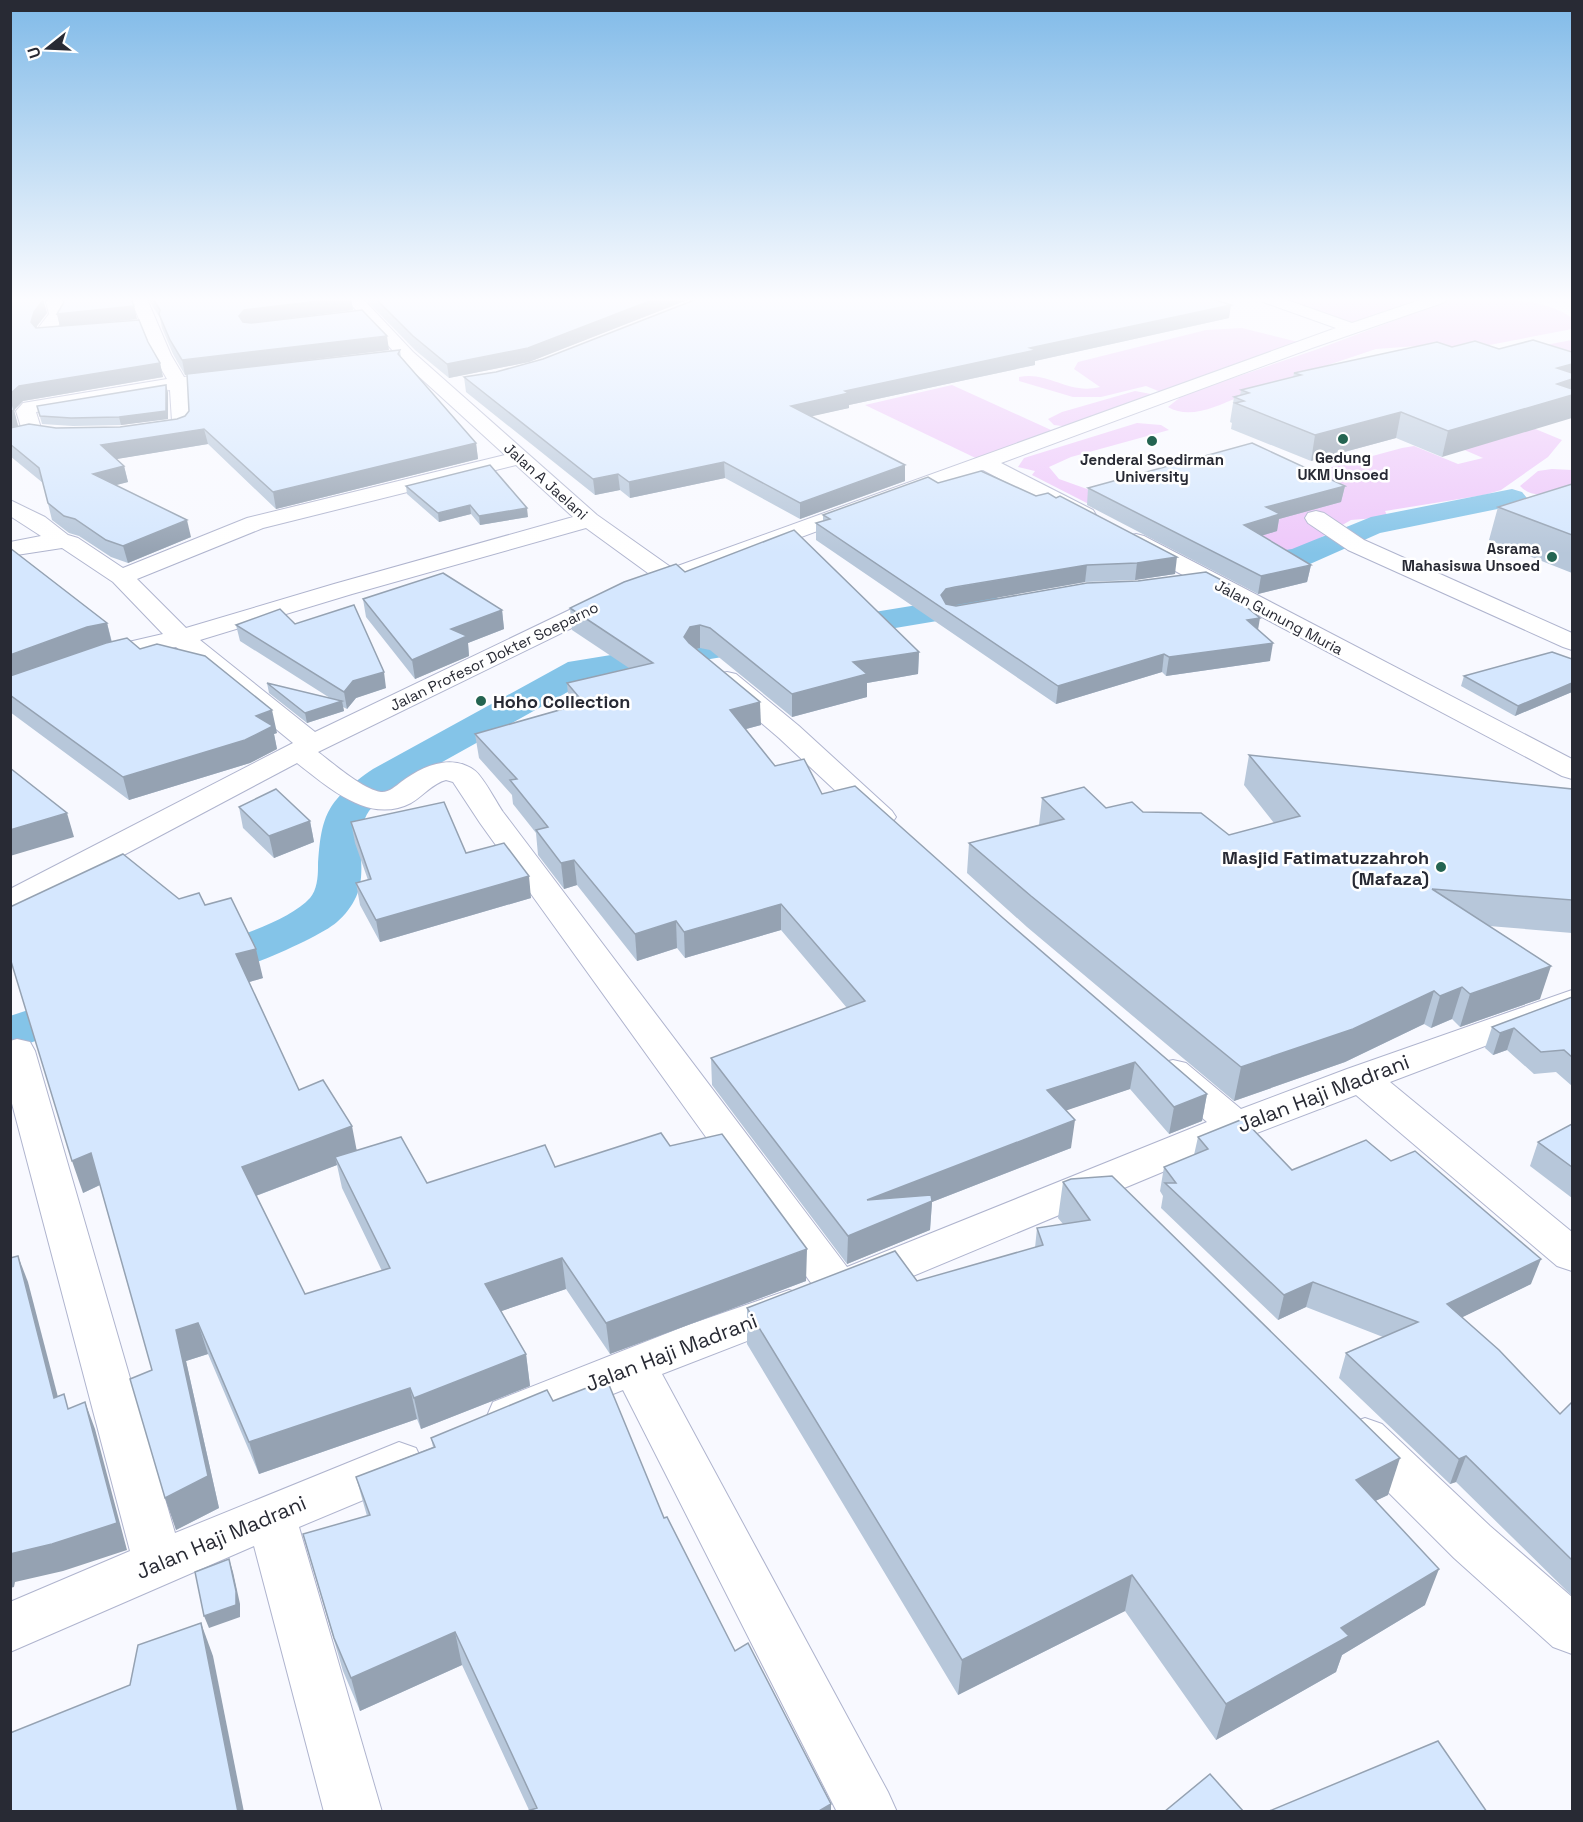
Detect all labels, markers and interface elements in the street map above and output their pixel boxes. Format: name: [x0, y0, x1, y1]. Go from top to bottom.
north arrow: [18, 18, 78, 78]
text: U: [23, 44, 46, 61]
marker: Gedung UKM Unsoed: [1336, 432, 1350, 446]
marker: Jenderal Soedirman University: [1145, 434, 1159, 448]
street label: Jalan A Jaelani: [500, 438, 592, 524]
place label: Gedung UKM Unsoed: [1297, 448, 1389, 484]
place label: Jenderal Soedirman University: [1080, 450, 1224, 486]
place label: Asrama Mahasiswa Unsoed: [1402, 539, 1540, 575]
marker: Asrama Mahasiswa Unsoed: [1545, 550, 1559, 564]
street label: Jalan Gunung Muria: [1212, 575, 1347, 659]
street label: Jalan Profesor Dokter Soeparno: [387, 597, 601, 715]
place label: Hoho Collection: [493, 690, 630, 713]
marker: Hoho Collection: [474, 694, 488, 708]
place label: Masjid Fatimatuzzahroh (Mafaza): [1222, 846, 1429, 890]
marker: Masjid Fatimatuzzahroh (Mafaza): [1434, 860, 1448, 874]
street label: Jalan Haji Madrani: [1233, 1048, 1413, 1138]
street label: Jalan Haji Madrani: [581, 1307, 761, 1397]
street label: Jalan Haji Madrani: [132, 1489, 310, 1585]

